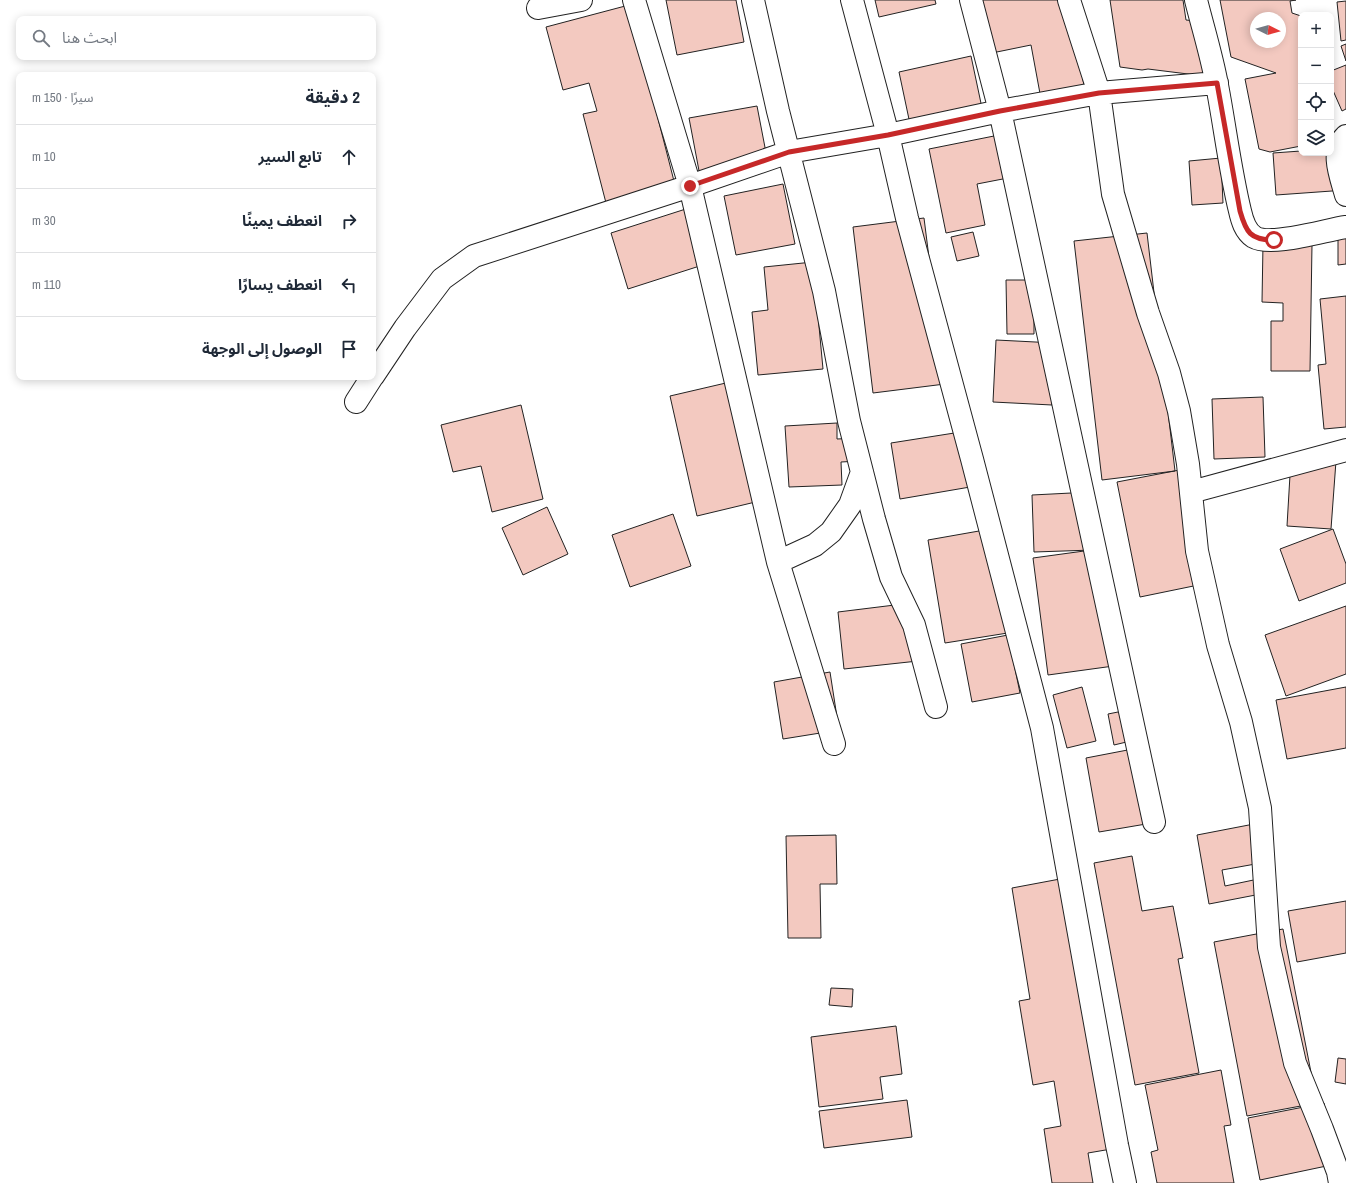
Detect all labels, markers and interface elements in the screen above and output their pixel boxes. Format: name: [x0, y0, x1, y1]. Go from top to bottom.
north arrow: [1250, 12, 1286, 48]
map controls: [1298, 12, 1334, 156]
button: +: [1298, 12, 1334, 48]
search box: [16, 16, 376, 60]
icon: search: [30, 27, 52, 49]
text: ابحث هنا: [62, 27, 117, 48]
button: −: [1298, 48, 1334, 84]
button: locate: [1298, 84, 1334, 120]
text: 2 دقيقة: [306, 85, 360, 108]
text: سيرًا · 150 m: [32, 89, 94, 106]
button: layers: [1298, 120, 1334, 156]
text: تابع السير: [258, 146, 322, 167]
icon: ahead: [338, 146, 360, 168]
text: 10 m: [32, 148, 56, 165]
route end: [681, 177, 699, 195]
text: انعطف يمينًا: [242, 210, 322, 231]
icon: right: [338, 210, 360, 232]
text: 30 m: [32, 212, 56, 229]
route start: [1265, 231, 1283, 249]
text: انعطف يسارًا: [238, 274, 322, 295]
icon: left: [338, 274, 360, 296]
text: 110 m: [32, 276, 61, 293]
text: الوصول إلى الوجهة: [202, 338, 322, 359]
icon: arrive: [338, 338, 360, 360]

